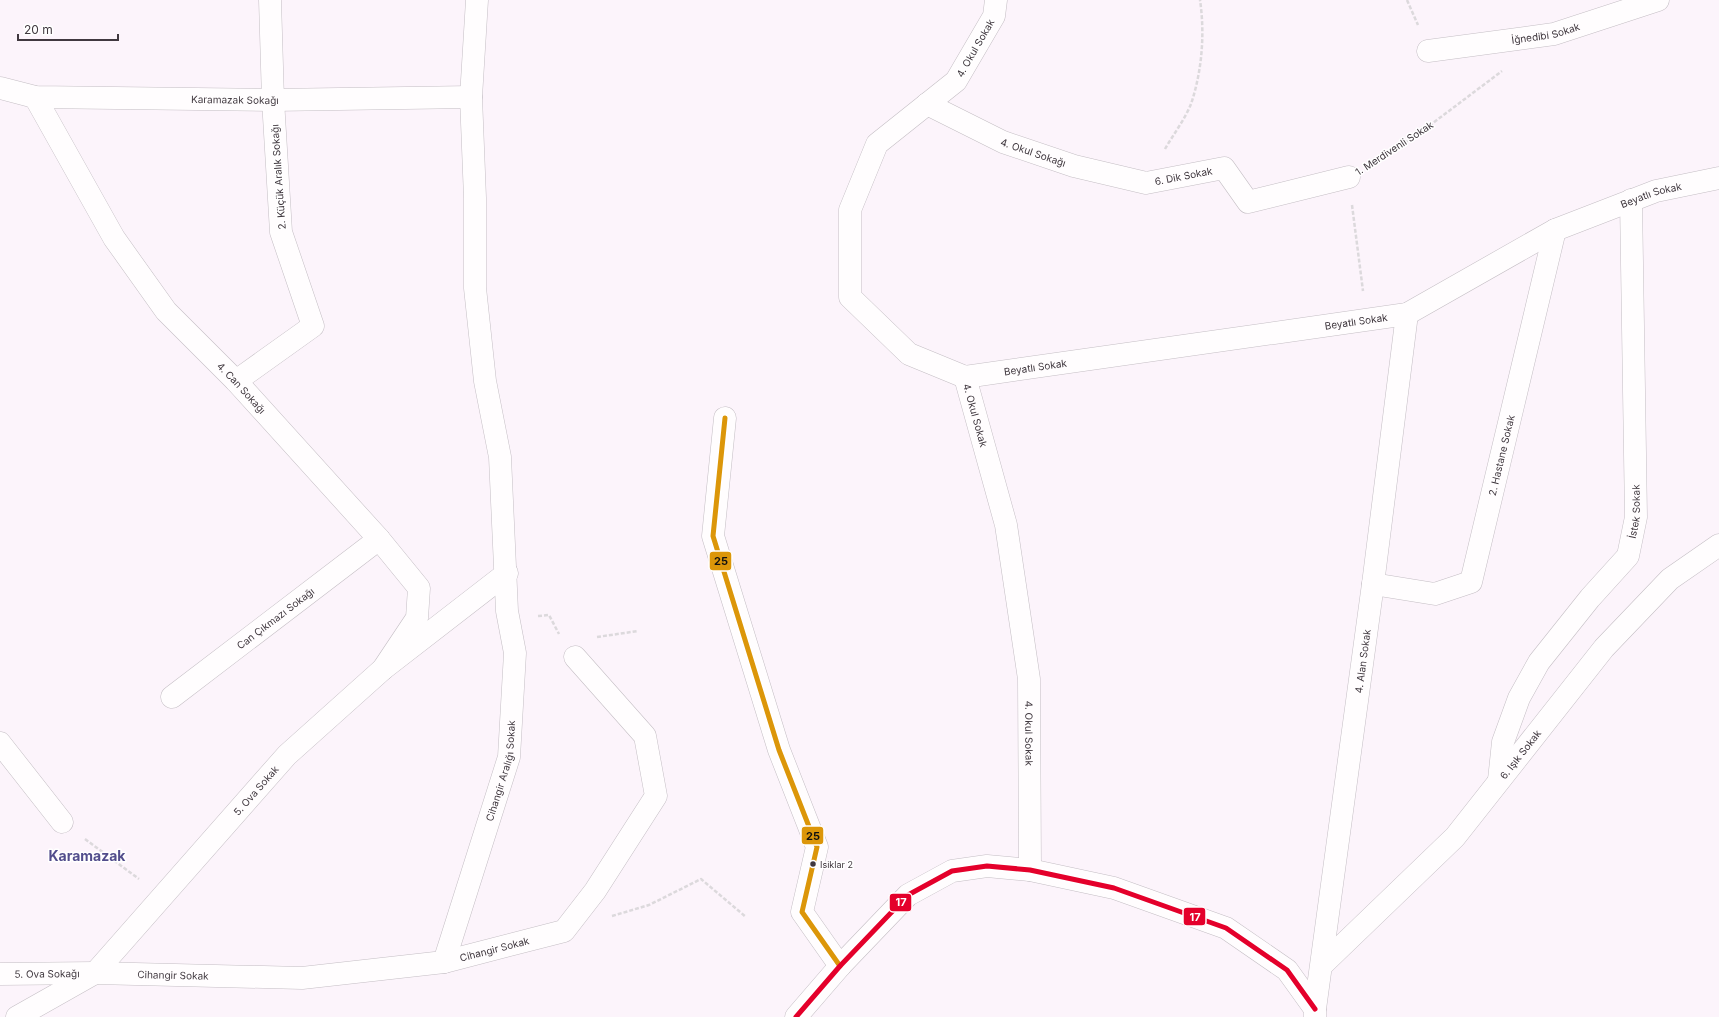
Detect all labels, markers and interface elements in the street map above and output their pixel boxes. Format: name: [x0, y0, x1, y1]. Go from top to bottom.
scale bar: [18, 16, 118, 42]
street label: 4. Okul Sokak: [954, 16, 997, 79]
street label: İğnedibi Sokak: [1511, 20, 1582, 46]
text: 20 m: [24, 22, 53, 37]
street label: Karamazak Sokağı: [191, 93, 279, 106]
street label: 1. Merdivenli Sokak: [1353, 118, 1436, 178]
street label: 2. Küçük Aralık Sokağı: [268, 124, 288, 230]
street label: 4. Okul Sokağı: [999, 136, 1068, 169]
street label: 6. Dik Sokak: [1154, 164, 1214, 187]
street label: Beyatlı Sokak: [1619, 180, 1683, 210]
street label: Beyatlı Sokak: [1324, 311, 1389, 332]
street label: Beyatlı Sokak: [1003, 356, 1068, 377]
street label: 4. Can Sokağı: [215, 360, 268, 416]
street label: 4. Okul Sokak: [961, 382, 990, 449]
street label: 2. Hastane Sokak: [1486, 413, 1517, 497]
street label: İstek Sokak: [1625, 484, 1642, 539]
line badge: 25: [709, 551, 732, 571]
text: 25: [714, 554, 728, 568]
street label: Can Çıkmazı Sokağı: [234, 585, 316, 651]
street label: 4. Alan Sokak: [1352, 628, 1373, 694]
street label: 4. Okul Sokak: [1023, 701, 1035, 766]
street label: Cihangir Aralığı Sokak: [483, 719, 517, 823]
street label: 6. Işık Sokak: [1497, 727, 1544, 781]
street label: 5. Ova Sokak: [231, 763, 281, 818]
line badge: 25: [801, 826, 824, 845]
text: 25: [806, 829, 820, 843]
district label: Karamazak: [48, 847, 126, 864]
marker: Isiklar 2: [808, 859, 818, 869]
place label: Isiklar 2: [820, 859, 853, 870]
line badge: 17: [889, 893, 912, 912]
text: 17: [895, 895, 907, 909]
line badge: 17: [1183, 907, 1206, 926]
text: 17: [1189, 910, 1201, 924]
street label: Cihangir Sokak: [458, 934, 531, 964]
street label: 5. Ova Sokağı: [14, 967, 80, 980]
street label: Cihangir Sokak: [137, 968, 209, 982]

